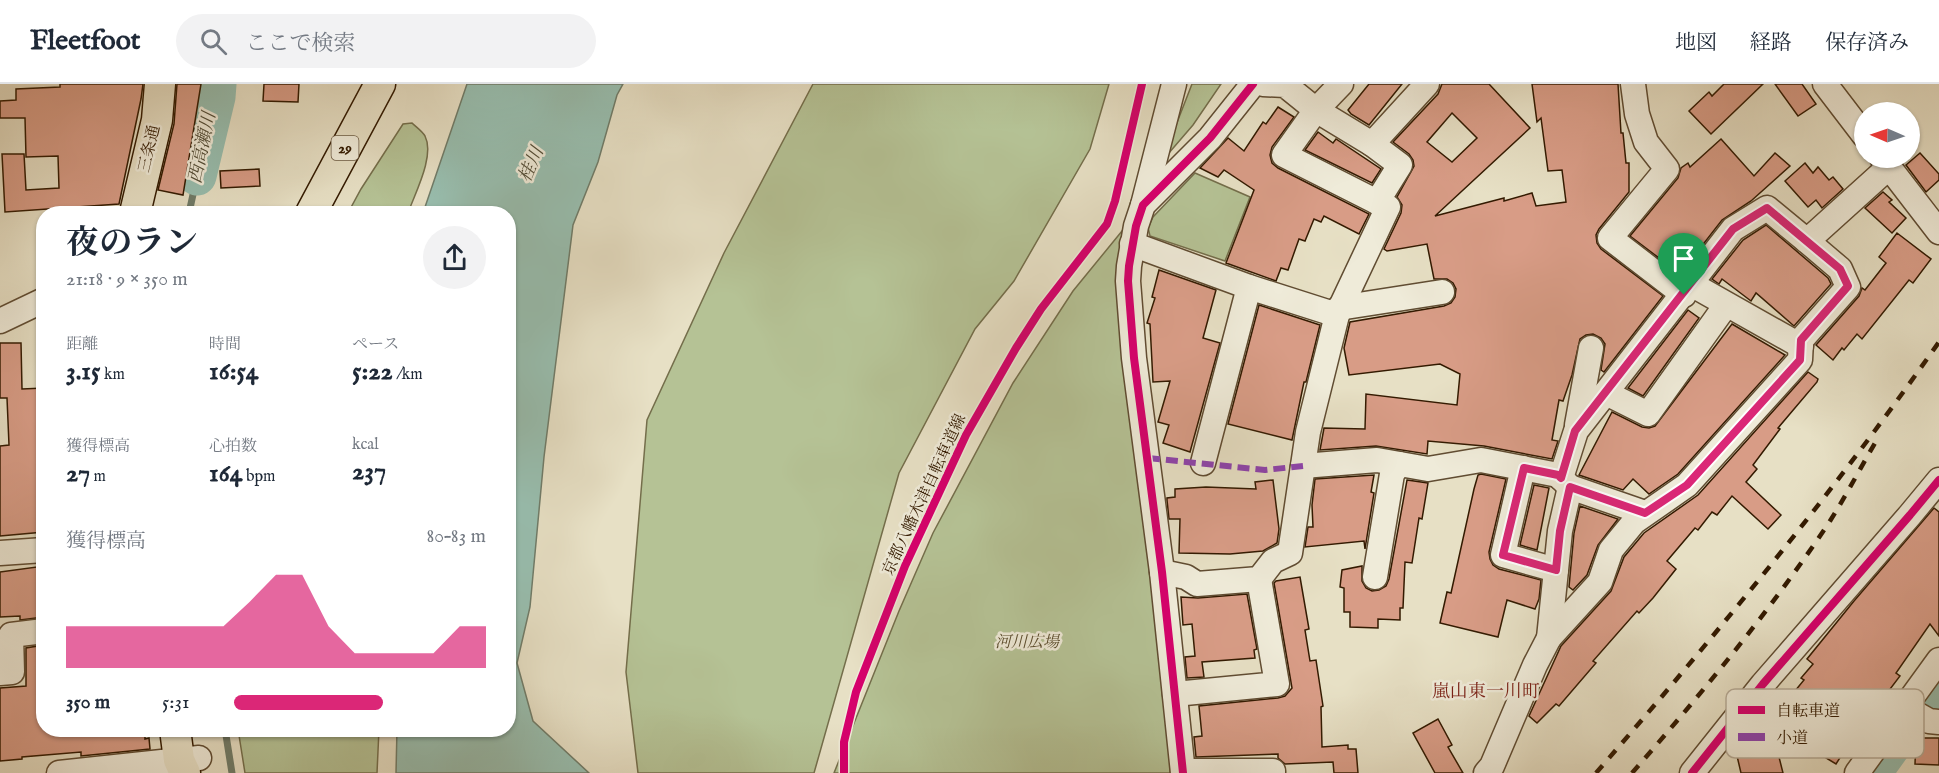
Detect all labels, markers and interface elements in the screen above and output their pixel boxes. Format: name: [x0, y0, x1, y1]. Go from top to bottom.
search box: [176, 14, 596, 68]
text: Fleetfoot: [30, 24, 140, 59]
icon: search: [197, 25, 230, 58]
text: ここで検索: [245, 30, 355, 58]
text: 地図: [1675, 30, 1717, 57]
text: 経路: [1750, 30, 1792, 57]
text: 保存済み: [1825, 30, 1909, 57]
north arrow: [1854, 102, 1920, 168]
map controls: [1854, 102, 1920, 168]
water label: 西高瀬川: [184, 108, 222, 186]
street label: 三条通: [135, 123, 165, 175]
road number: 29: [332, 136, 358, 160]
water label: 桂川: [514, 142, 550, 186]
text: 夜のラン: [66, 223, 198, 265]
button: share: [423, 226, 486, 289]
pin: [1658, 233, 1709, 295]
icon: arrive: [1667, 242, 1700, 275]
text: 21:18 · 9 × 350 m: [66, 267, 188, 292]
text: 距離: [66, 335, 98, 355]
text: 時間: [209, 335, 241, 355]
text: ペース: [352, 335, 399, 355]
text: 3.15: [66, 355, 100, 388]
text: 16:54: [209, 355, 259, 388]
text: 5:22: [352, 355, 393, 388]
text: km: [100, 365, 125, 385]
text: /km: [393, 365, 423, 385]
street label: 京都八幡木津自転車道線: [879, 411, 971, 579]
text: kcal: [352, 435, 379, 455]
text: 獲得標高: [66, 437, 130, 457]
text: 心拍数: [209, 437, 257, 457]
text: 237: [352, 455, 386, 488]
text: 27: [66, 457, 90, 490]
text: 164: [209, 457, 242, 490]
text: m: [90, 467, 106, 487]
text: bpm: [242, 467, 275, 487]
text: 80–83 m: [427, 524, 486, 549]
text: 獲得標高: [66, 529, 146, 554]
park label: 河川広場: [995, 633, 1061, 653]
district label: 嵐山東一川町: [1432, 681, 1540, 704]
legend: [1726, 689, 1924, 758]
text: 350 m: [66, 690, 110, 715]
text: 5:31: [162, 690, 189, 715]
text: 自転車道: [1776, 702, 1840, 722]
text: 小道: [1776, 729, 1808, 749]

